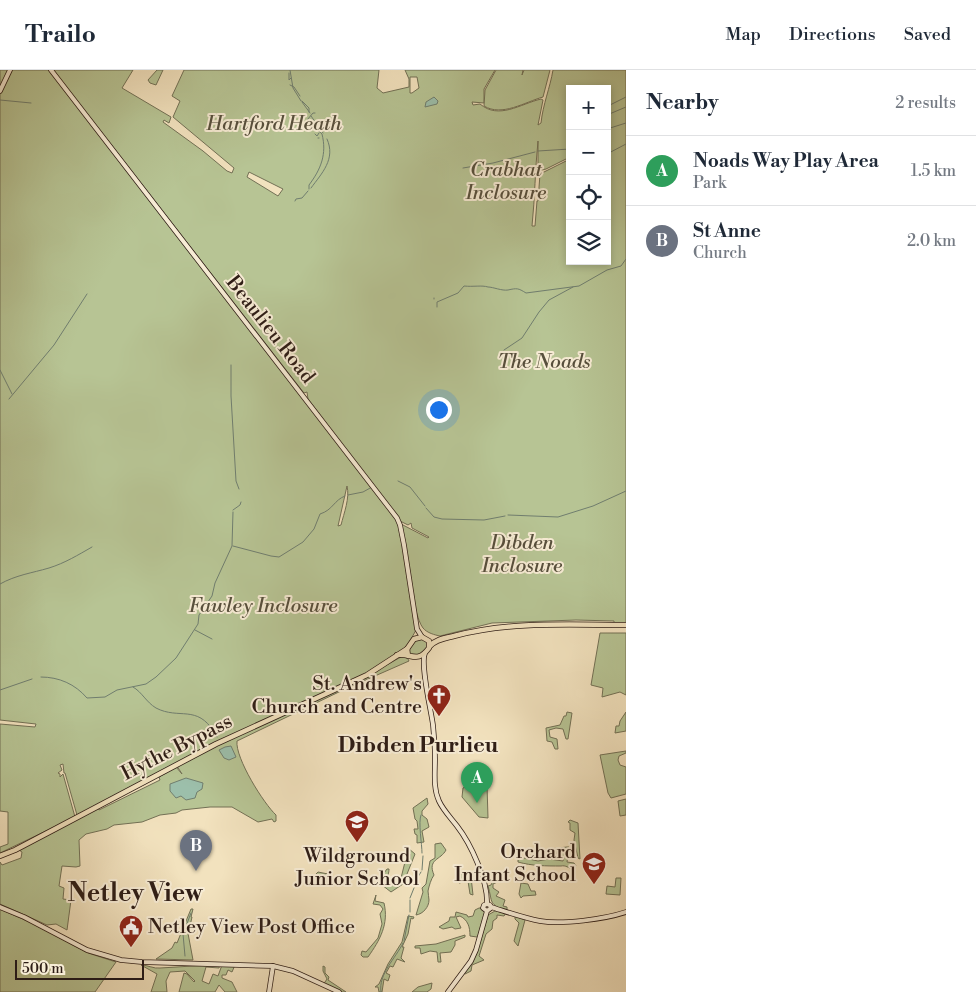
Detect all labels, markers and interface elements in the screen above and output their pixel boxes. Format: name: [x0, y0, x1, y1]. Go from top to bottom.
text: Trailo: [25, 20, 96, 50]
text: Map: [725, 23, 761, 46]
text: Directions: [789, 23, 876, 46]
text: Saved: [904, 23, 951, 46]
map controls: [566, 85, 611, 265]
button: +: [566, 85, 611, 130]
text: Nearby: [646, 90, 719, 116]
text: 2 results: [895, 93, 956, 113]
park label: Hartford Heath: [205, 112, 343, 137]
button: −: [566, 130, 611, 175]
text: Noads Way Play Area: [693, 149, 879, 173]
park label: Crabhat Inclosure: [465, 158, 547, 206]
text: A: [656, 161, 668, 181]
text: 1.5 km: [911, 161, 956, 181]
text: Park: [693, 173, 726, 193]
button: locate: [566, 175, 611, 220]
text: St Anne: [693, 219, 761, 243]
button: layers: [566, 220, 611, 265]
text: B: [656, 231, 668, 251]
text: 2.0 km: [907, 231, 956, 251]
text: Church: [693, 243, 747, 263]
street label: Beaulieu Road: [219, 270, 320, 389]
park label: The Noads: [497, 350, 591, 375]
your location: [426, 397, 452, 423]
park label: Dibden Inclosure: [481, 531, 563, 579]
park label: Fawley Inclosure: [188, 594, 338, 619]
place label: St. Andrew's Church and Centre: [252, 672, 422, 720]
church icon: St. Andrew's Church and Centre: [426, 683, 452, 717]
street label: Hythe Bypass: [117, 709, 237, 787]
district label: Dibden Purlieu: [338, 732, 499, 759]
pin: A: [461, 762, 493, 803]
school or university icon: Wildground Junior School: [344, 809, 370, 843]
pin: B: [180, 830, 212, 871]
place label: Orchard Infant School: [454, 840, 577, 888]
place label: Wildground Junior School: [294, 844, 419, 892]
school or university icon: Orchard Infant School: [581, 851, 607, 885]
district label: Netley View: [68, 878, 203, 909]
public building icon: Netley View Post Office: [118, 914, 144, 948]
place label: Netley View Post Office: [148, 915, 355, 940]
scale bar: [15, 957, 144, 980]
text: 500 m: [22, 960, 63, 978]

